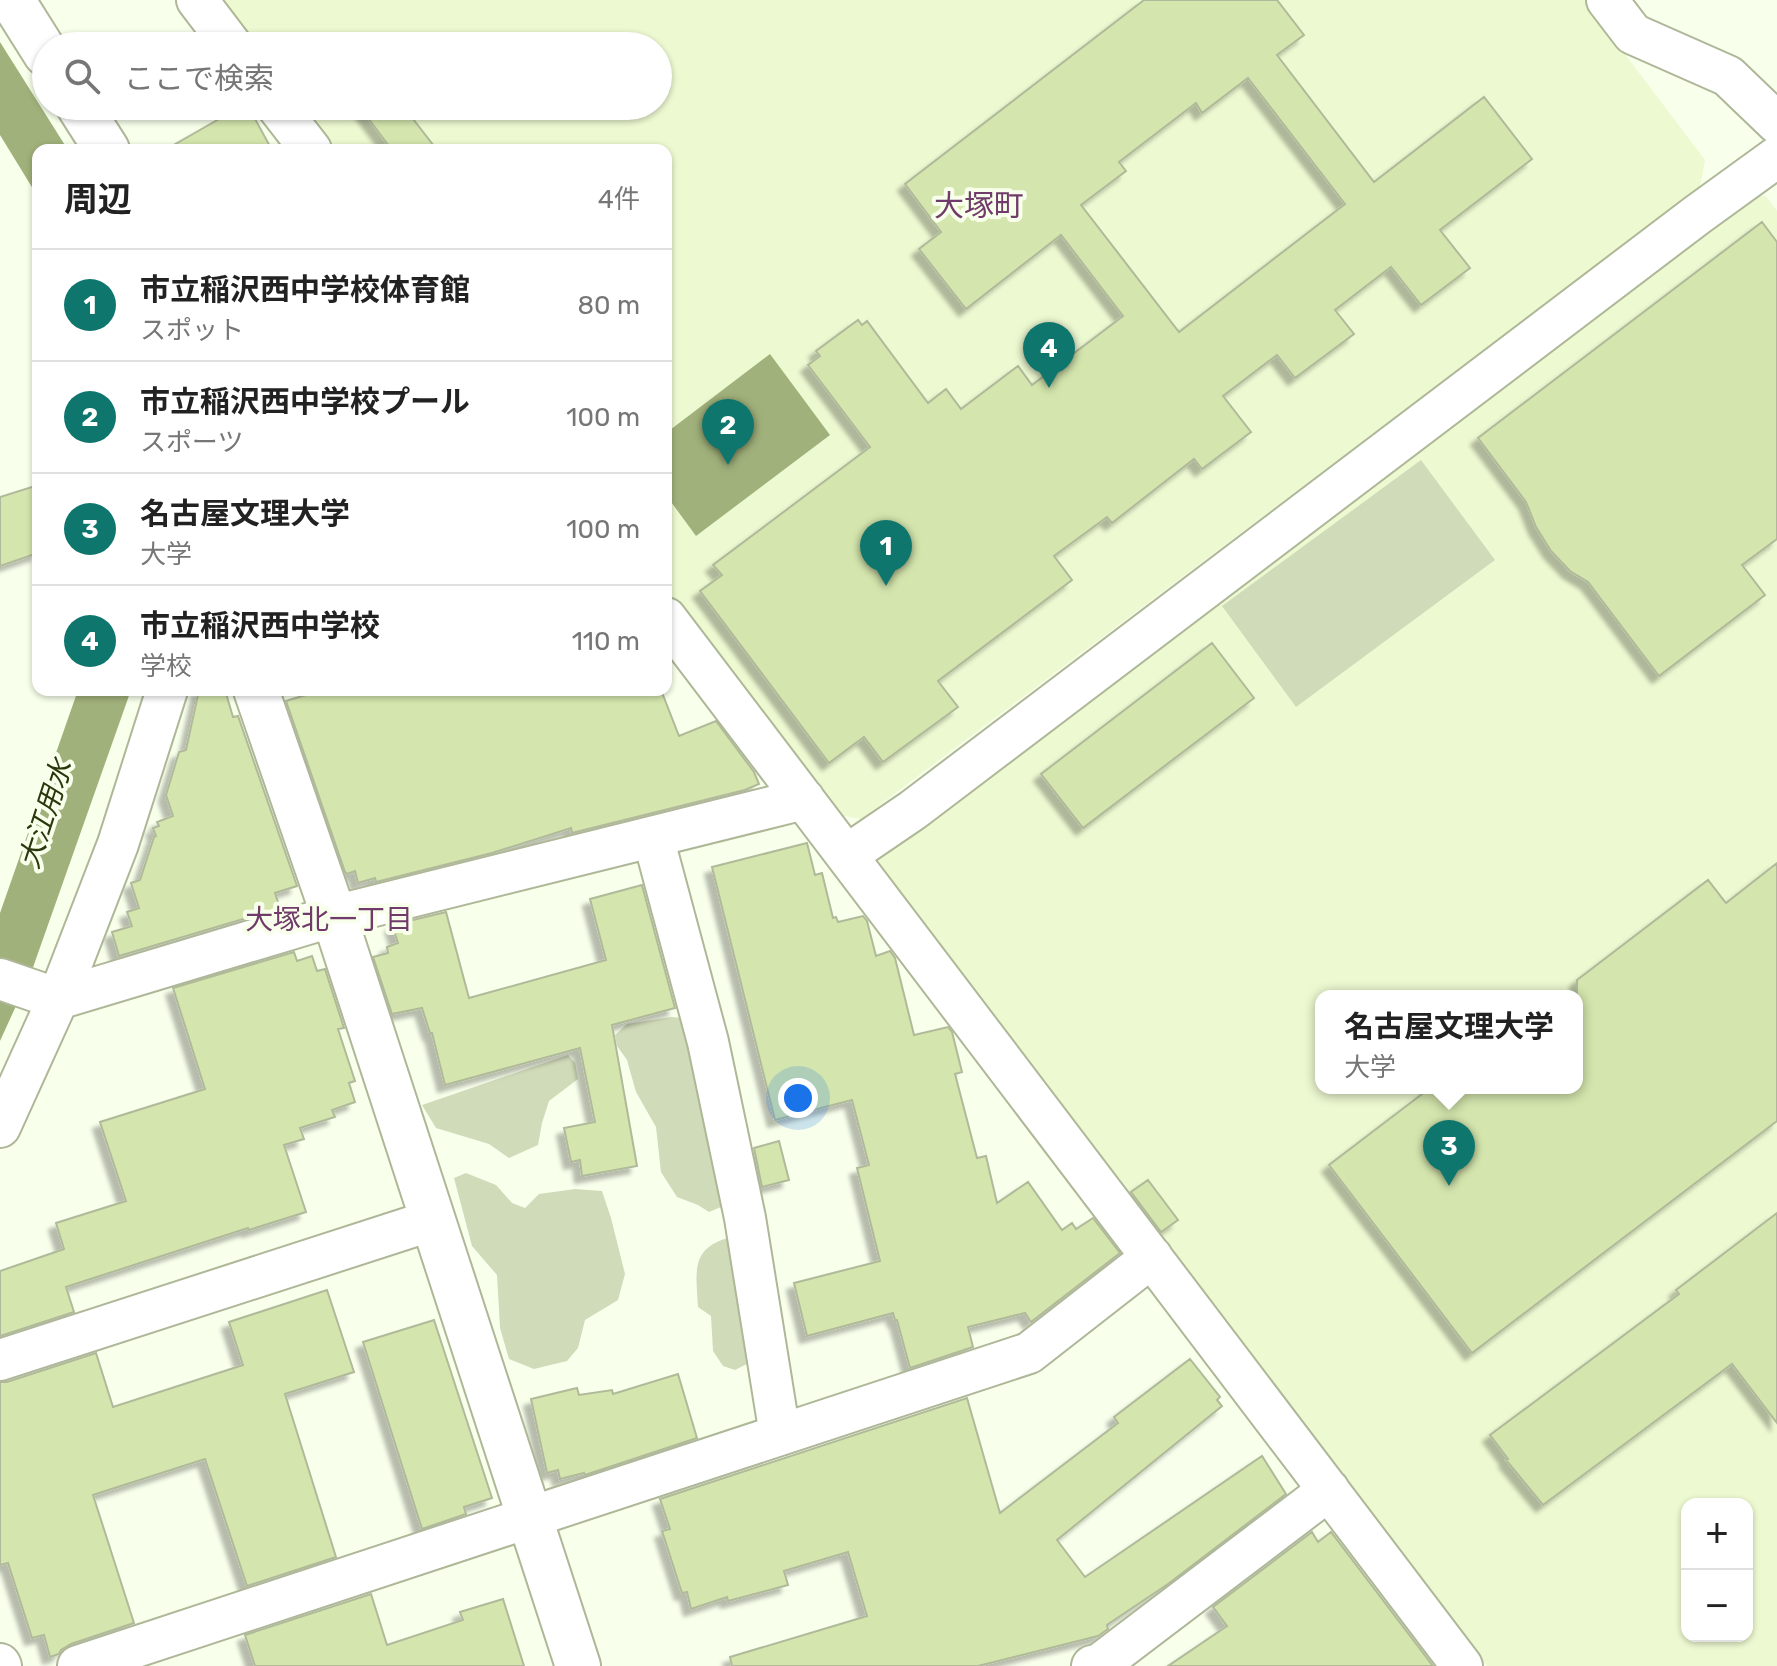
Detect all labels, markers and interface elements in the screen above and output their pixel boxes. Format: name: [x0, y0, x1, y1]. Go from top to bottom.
search box: [32, 32, 672, 120]
icon: search: [60, 54, 104, 98]
text: ここで検索: [124, 61, 274, 97]
text: 周辺: [64, 179, 132, 220]
text: 4件: [598, 184, 640, 215]
district label: 大塚町: [934, 188, 1024, 224]
text: 市立稲沢西中学校体育館: [140, 272, 470, 308]
text: 1: [84, 290, 96, 321]
text: 80 m: [577, 290, 640, 321]
text: スポット: [140, 315, 244, 346]
pin: 4: [1023, 322, 1075, 388]
text: 市立稲沢西中学校プール: [140, 384, 470, 420]
pin: 2: [702, 399, 754, 465]
text: 2: [82, 402, 98, 433]
text: 100 m: [566, 402, 640, 433]
text: スポーツ: [140, 427, 243, 458]
text: 名古屋文理大学: [140, 496, 350, 532]
text: 3: [81, 514, 99, 545]
text: 100 m: [566, 514, 640, 545]
pin: 1: [860, 520, 912, 586]
text: 大学: [140, 539, 192, 570]
text: 市立稲沢西中学校: [140, 608, 380, 644]
text: 4: [81, 626, 99, 657]
text: 110 m: [572, 626, 640, 657]
text: 学校: [140, 651, 192, 682]
water label: 大江用水: [12, 753, 79, 873]
district label: 大塚北一丁目: [245, 903, 413, 936]
popup: [1315, 990, 1583, 1094]
text: 名古屋文理大学: [1344, 1009, 1554, 1045]
text: 大学: [1344, 1052, 1396, 1083]
your location: [778, 1078, 818, 1118]
pin: 3: [1423, 1120, 1475, 1186]
map controls: [1681, 1498, 1753, 1642]
button: +: [1681, 1498, 1753, 1570]
button: −: [1681, 1570, 1753, 1642]

